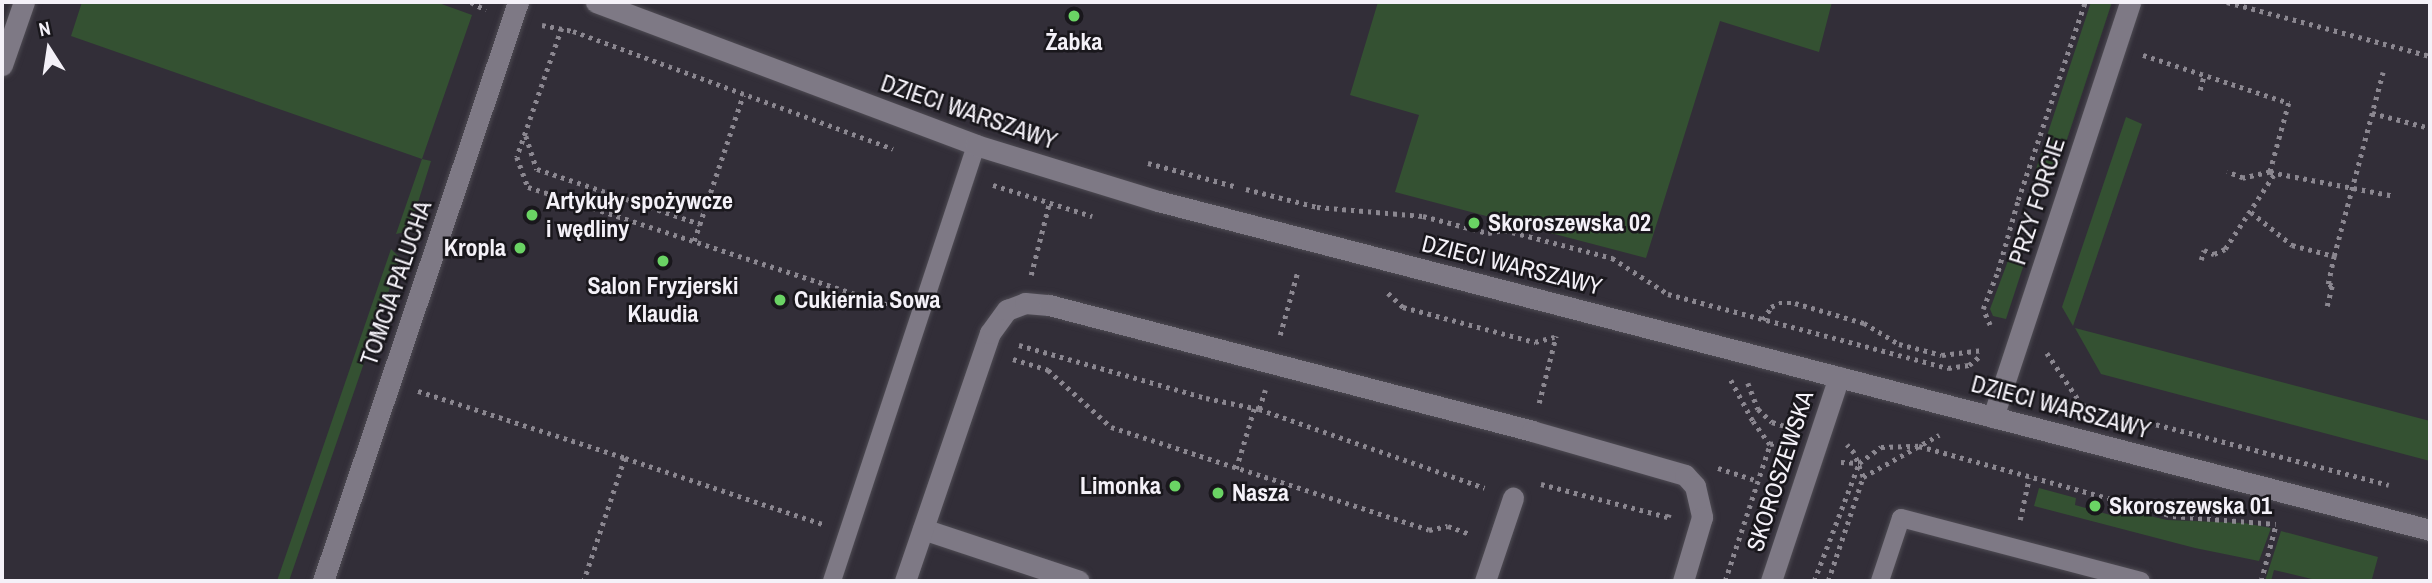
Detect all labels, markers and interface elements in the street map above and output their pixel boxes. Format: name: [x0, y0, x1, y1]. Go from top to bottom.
marker: Żabka: [1066, 8, 1082, 24]
north arrow: [14, 14, 84, 84]
text: N: [36, 15, 53, 42]
place label: Żabka: [1046, 28, 1102, 56]
street label: DZIECI WARSZAWY: [877, 68, 1061, 156]
street label: PRZY FORCIE: [2003, 134, 2071, 268]
place label: Artykuły spożywcze i wędliny: [546, 187, 733, 243]
street label: TOMCIA PALUCHA: [354, 196, 438, 370]
marker: Artykuły spożywcze i wędliny: [524, 207, 540, 223]
place label: Skoroszewska 02: [1488, 209, 1651, 237]
marker: Skoroszewska 02: [1466, 215, 1482, 231]
street label: DZIECI WARSZAWY: [1419, 229, 1605, 301]
place label: Kropla: [444, 234, 506, 262]
marker: Kropla: [512, 240, 528, 256]
marker: Salon Fryzjerski Klaudia: [655, 253, 671, 269]
place label: Salon Fryzjerski Klaudia: [588, 272, 738, 328]
place label: Cukiernia Sowa: [794, 286, 941, 314]
marker: Cukiernia Sowa: [772, 292, 788, 308]
street label: DZIECI WARSZAWY: [1968, 369, 2154, 445]
street label: SKOROSZEWSKA: [1740, 387, 1820, 555]
place label: Limonka: [1080, 472, 1161, 500]
marker: Limonka: [1167, 478, 1183, 494]
place label: Nasza: [1232, 479, 1289, 507]
marker: Nasza: [1210, 485, 1226, 501]
place label: Skoroszewska 01: [2109, 492, 2272, 520]
marker: Skoroszewska 01: [2087, 498, 2103, 514]

